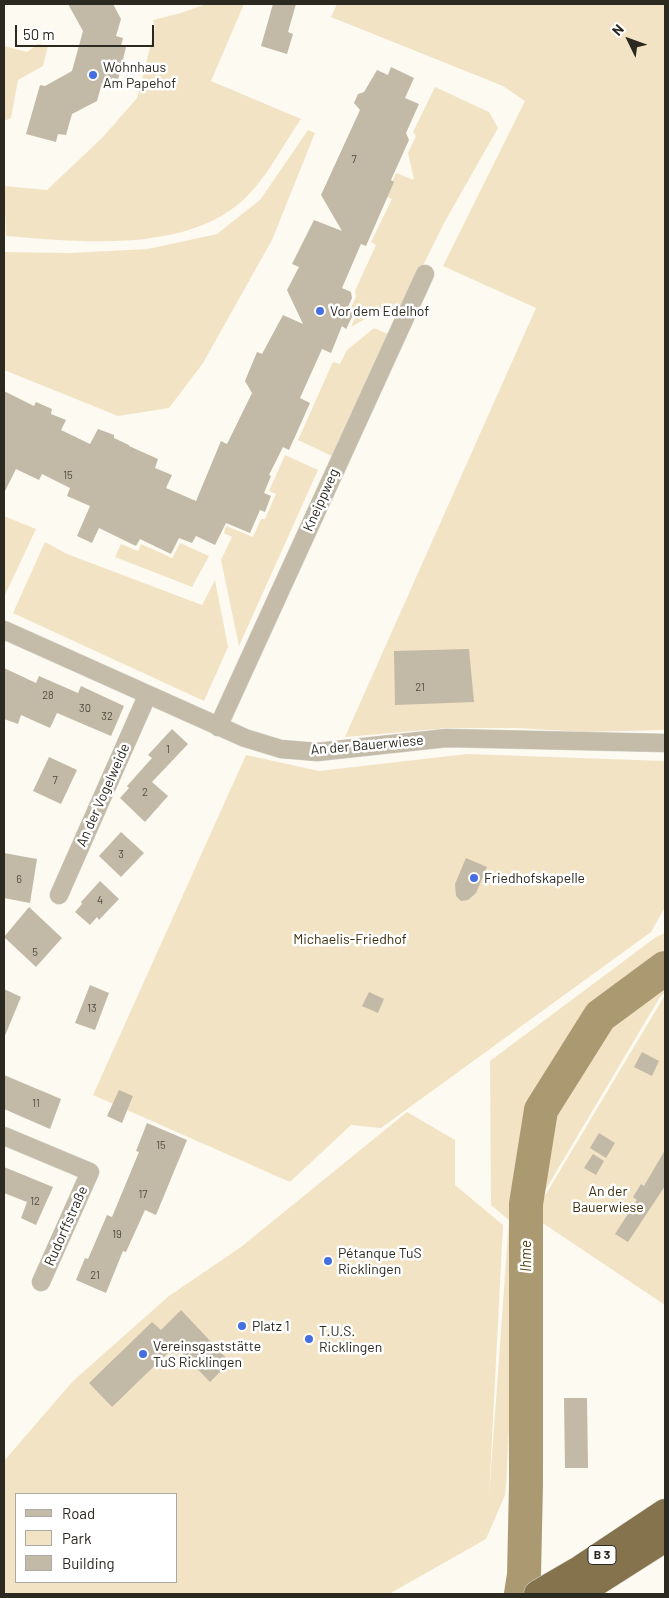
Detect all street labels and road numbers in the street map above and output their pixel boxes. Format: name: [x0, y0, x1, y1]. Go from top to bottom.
street label: Kneippweg: [300, 466, 342, 534]
street label: An der Bauerwiese: [310, 732, 424, 758]
street label: An der Vogelweide: [73, 741, 133, 849]
street label: Rudorffstraße: [41, 1183, 91, 1269]
road number: B 3: [588, 1546, 616, 1564]

